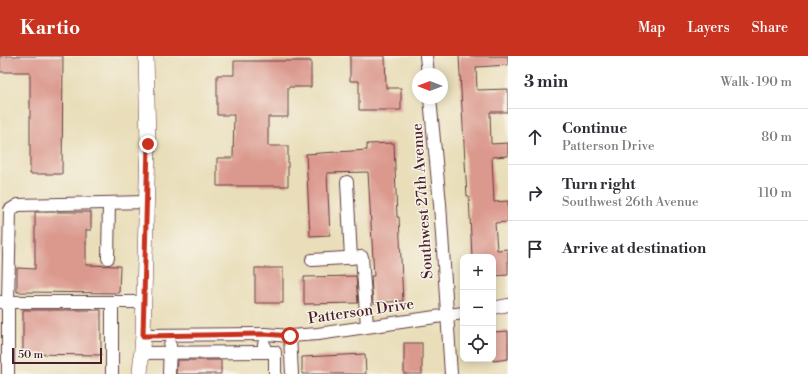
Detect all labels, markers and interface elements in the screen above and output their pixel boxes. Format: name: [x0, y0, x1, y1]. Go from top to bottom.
text: Kartio: [20, 16, 80, 40]
text: Map: [638, 19, 665, 37]
text: Layers: [687, 19, 730, 37]
text: Share: [752, 19, 788, 37]
north arrow: [412, 68, 448, 104]
text: 3 min: [524, 71, 568, 93]
text: Walk · 190 m: [721, 74, 792, 90]
text: Continue: [562, 119, 627, 138]
street label: Southwest 27th Avenue: [408, 123, 437, 279]
icon: ahead: [524, 126, 546, 148]
text: 80 m: [761, 129, 792, 145]
route end: [139, 135, 157, 153]
text: Patterson Drive: [562, 138, 655, 154]
text: Turn right: [562, 175, 636, 194]
icon: right: [524, 182, 546, 204]
text: 110 m: [758, 185, 792, 201]
text: Southwest 26th Avenue: [562, 194, 698, 210]
icon: arrive: [524, 238, 546, 260]
text: Arrive at destination: [562, 239, 706, 258]
map controls: [460, 254, 496, 362]
button: +: [460, 254, 496, 290]
button: −: [460, 290, 496, 326]
street label: Patterson Drive: [307, 295, 415, 328]
button: locate: [460, 326, 496, 362]
route start: [281, 327, 299, 345]
scale bar: [12, 346, 102, 365]
text: 50 m: [18, 348, 43, 362]

